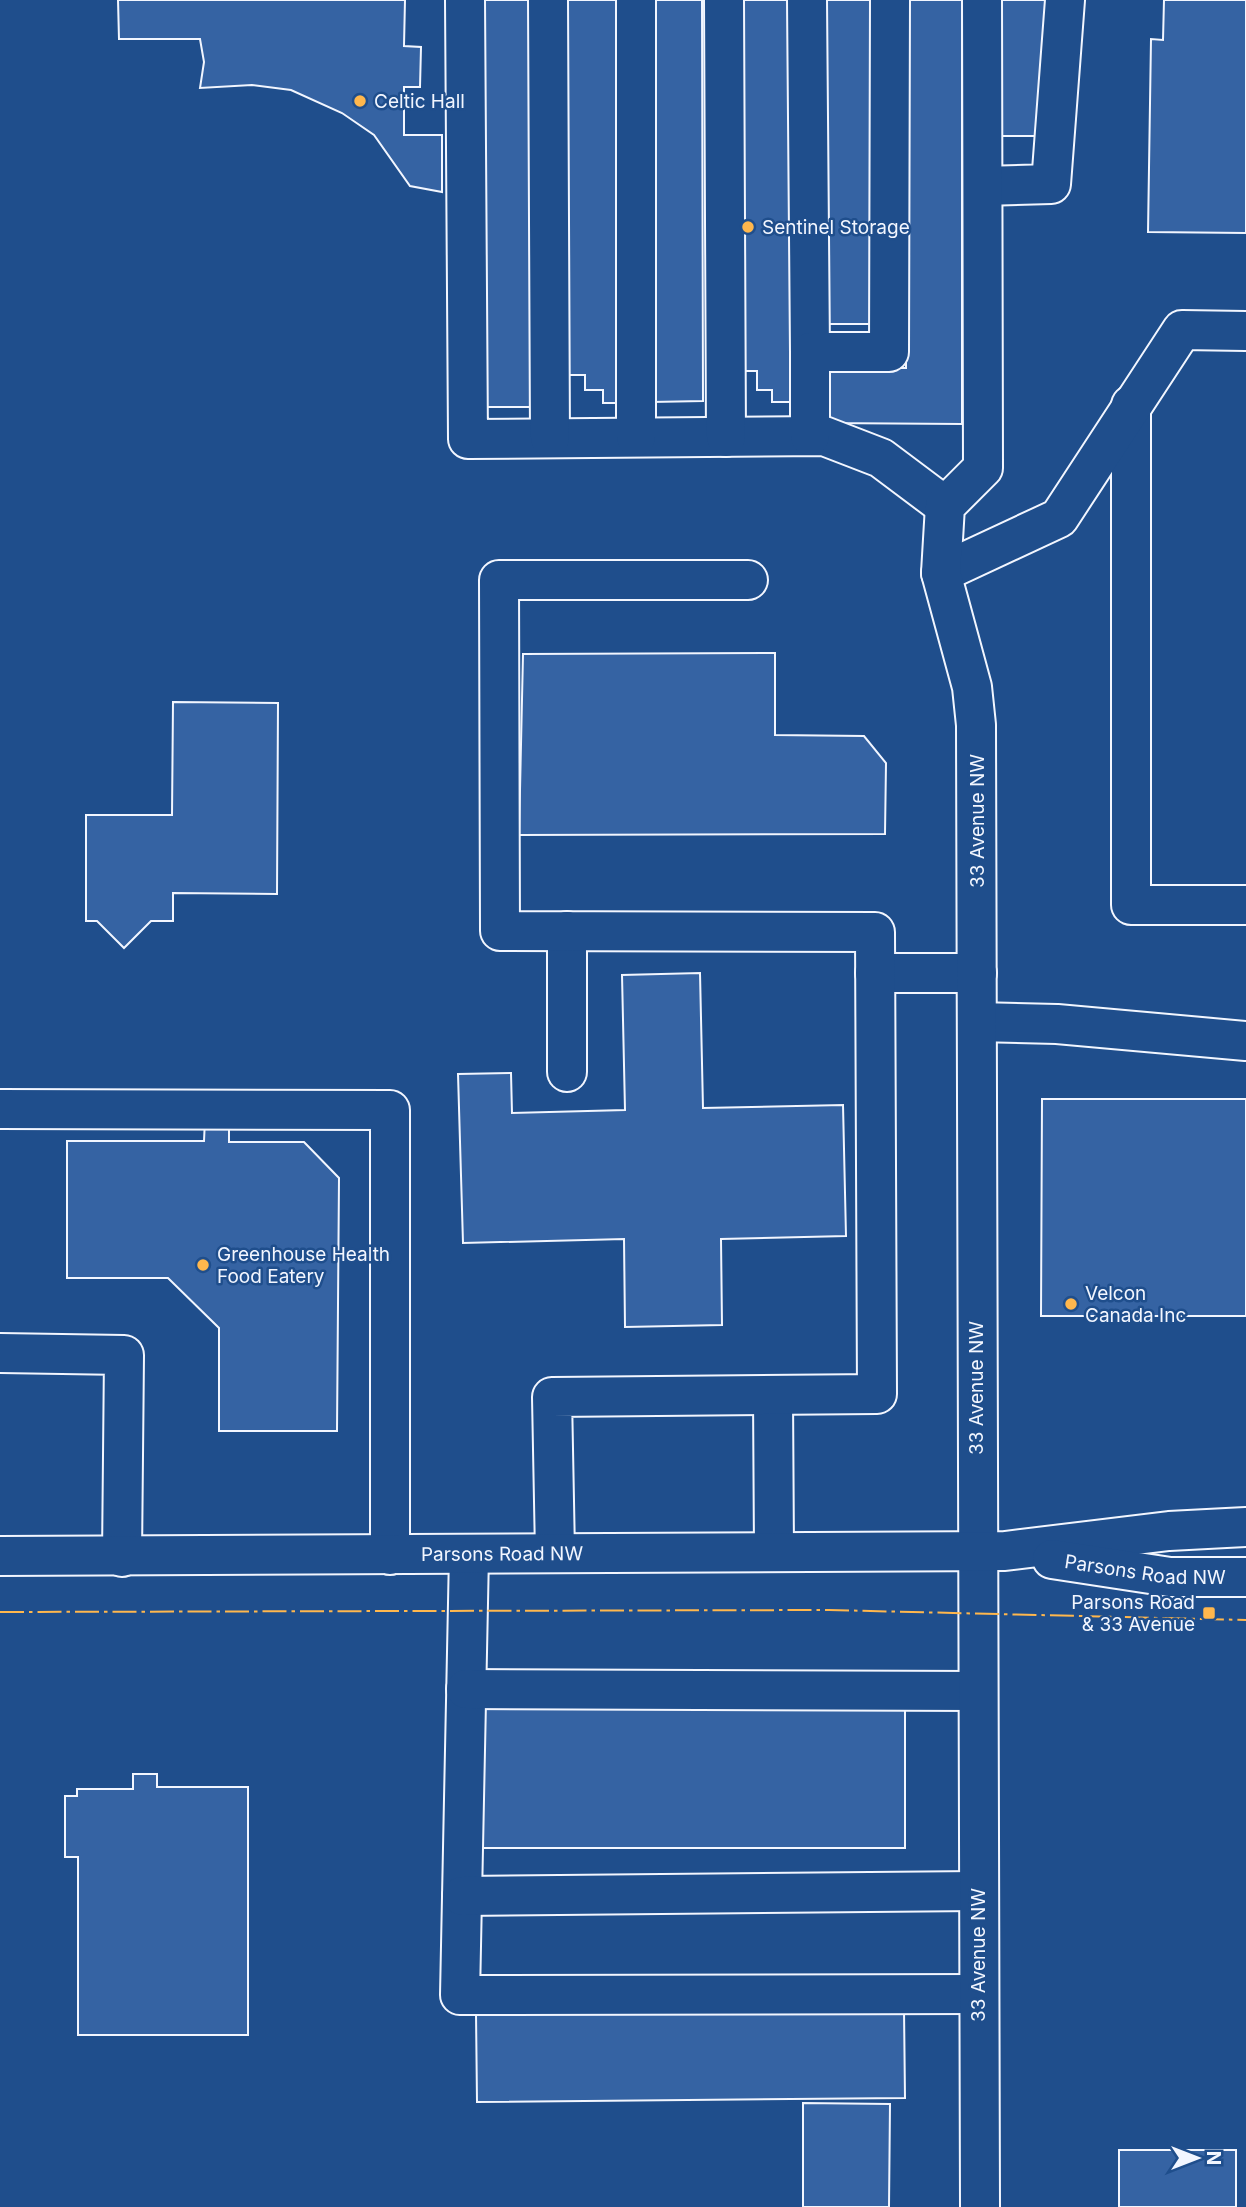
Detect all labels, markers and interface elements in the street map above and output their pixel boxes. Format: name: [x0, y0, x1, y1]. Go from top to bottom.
place label: Celtic Hall: [374, 90, 465, 113]
marker: Celtic Hall: [352, 93, 368, 109]
place label: Sentinel Storage: [762, 216, 910, 239]
marker: Sentinel Storage: [740, 219, 756, 235]
street label: 33 Avenue NW: [966, 754, 989, 888]
place label: Greenhouse Health Food Eatery: [217, 1243, 390, 1288]
marker: Greenhouse Health Food Eatery: [195, 1257, 211, 1273]
place label: Velcon Canada Inc: [1085, 1282, 1186, 1327]
marker: Velcon Canada Inc: [1063, 1296, 1079, 1312]
street label: 33 Avenue NW: [965, 1321, 988, 1455]
street label: Parsons Road NW: [421, 1542, 583, 1566]
street label: Parsons Road NW: [1063, 1550, 1226, 1589]
place label: Parsons Road & 33 Avenue: [1071, 1591, 1195, 1636]
marker: Parsons Road & 33 Avenue: [1201, 1605, 1217, 1621]
street label: 33 Avenue NW: [967, 1888, 990, 2022]
north arrow: [1162, 2123, 1232, 2193]
text: N: [1202, 2151, 1225, 2165]

